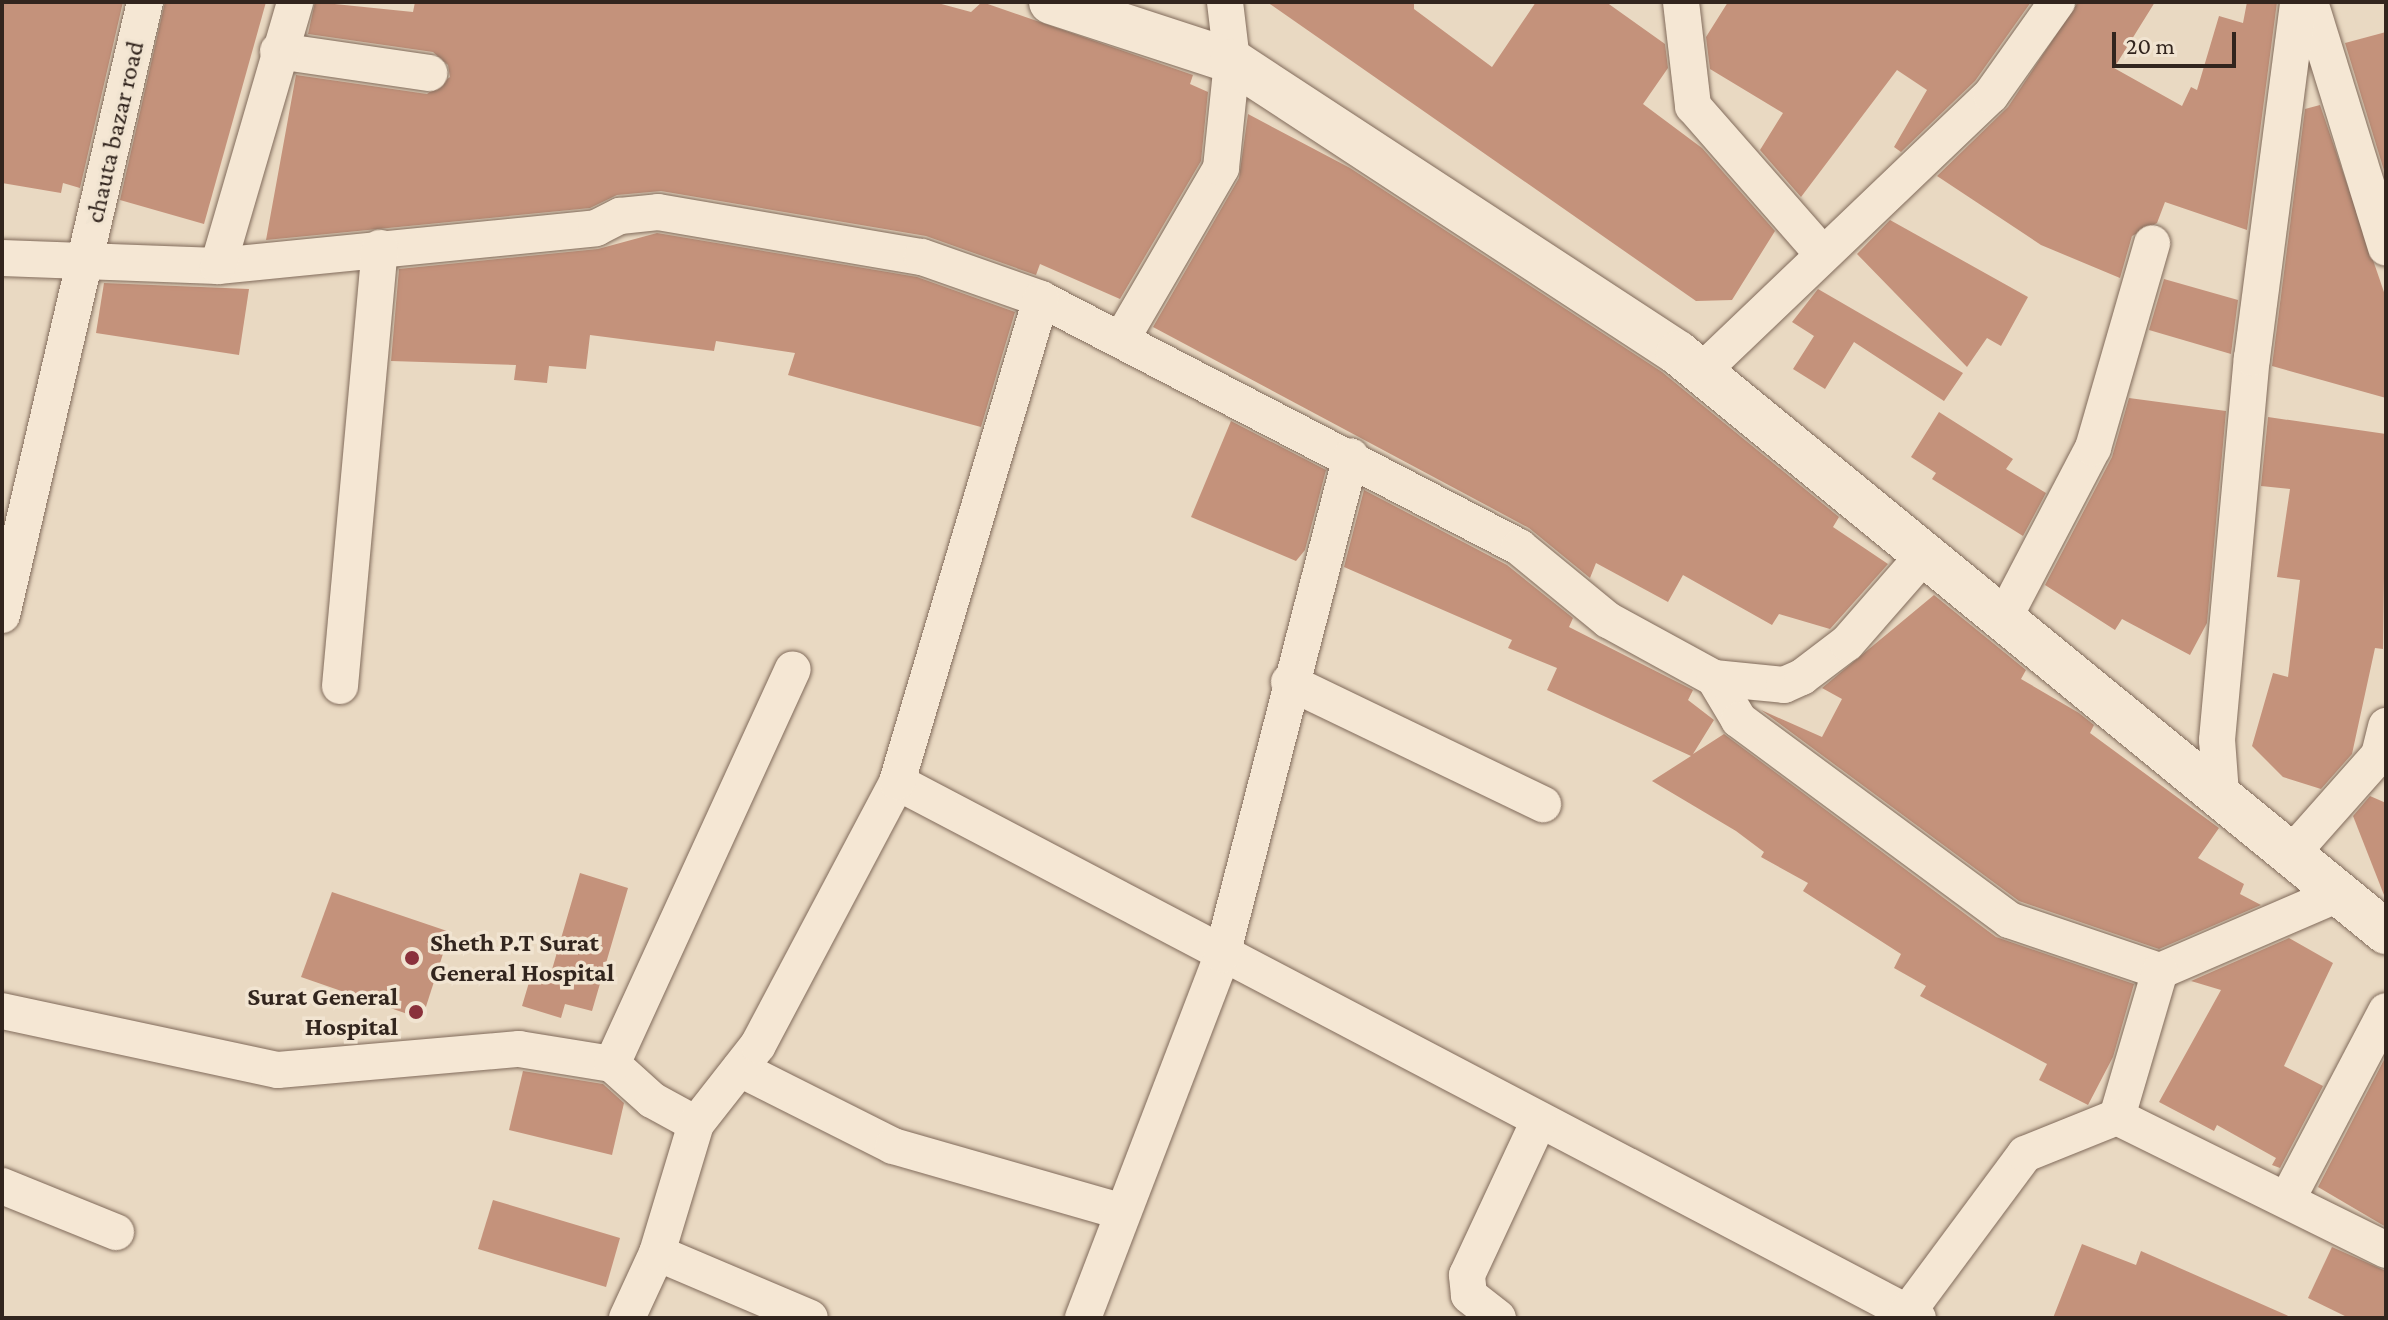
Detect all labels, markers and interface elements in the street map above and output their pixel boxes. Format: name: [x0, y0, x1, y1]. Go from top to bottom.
scale bar: [2116, 16, 2240, 66]
text: 20 m: [2126, 32, 2175, 59]
street label: chauta bazar road: [79, 38, 151, 226]
place label: Sheth P.T Surat General Hospital: [430, 927, 614, 988]
marker: Sheth P.T Surat General Hospital: [401, 947, 423, 969]
place label: Surat General Hospital: [247, 981, 398, 1042]
marker: Surat General Hospital: [405, 1001, 427, 1023]

